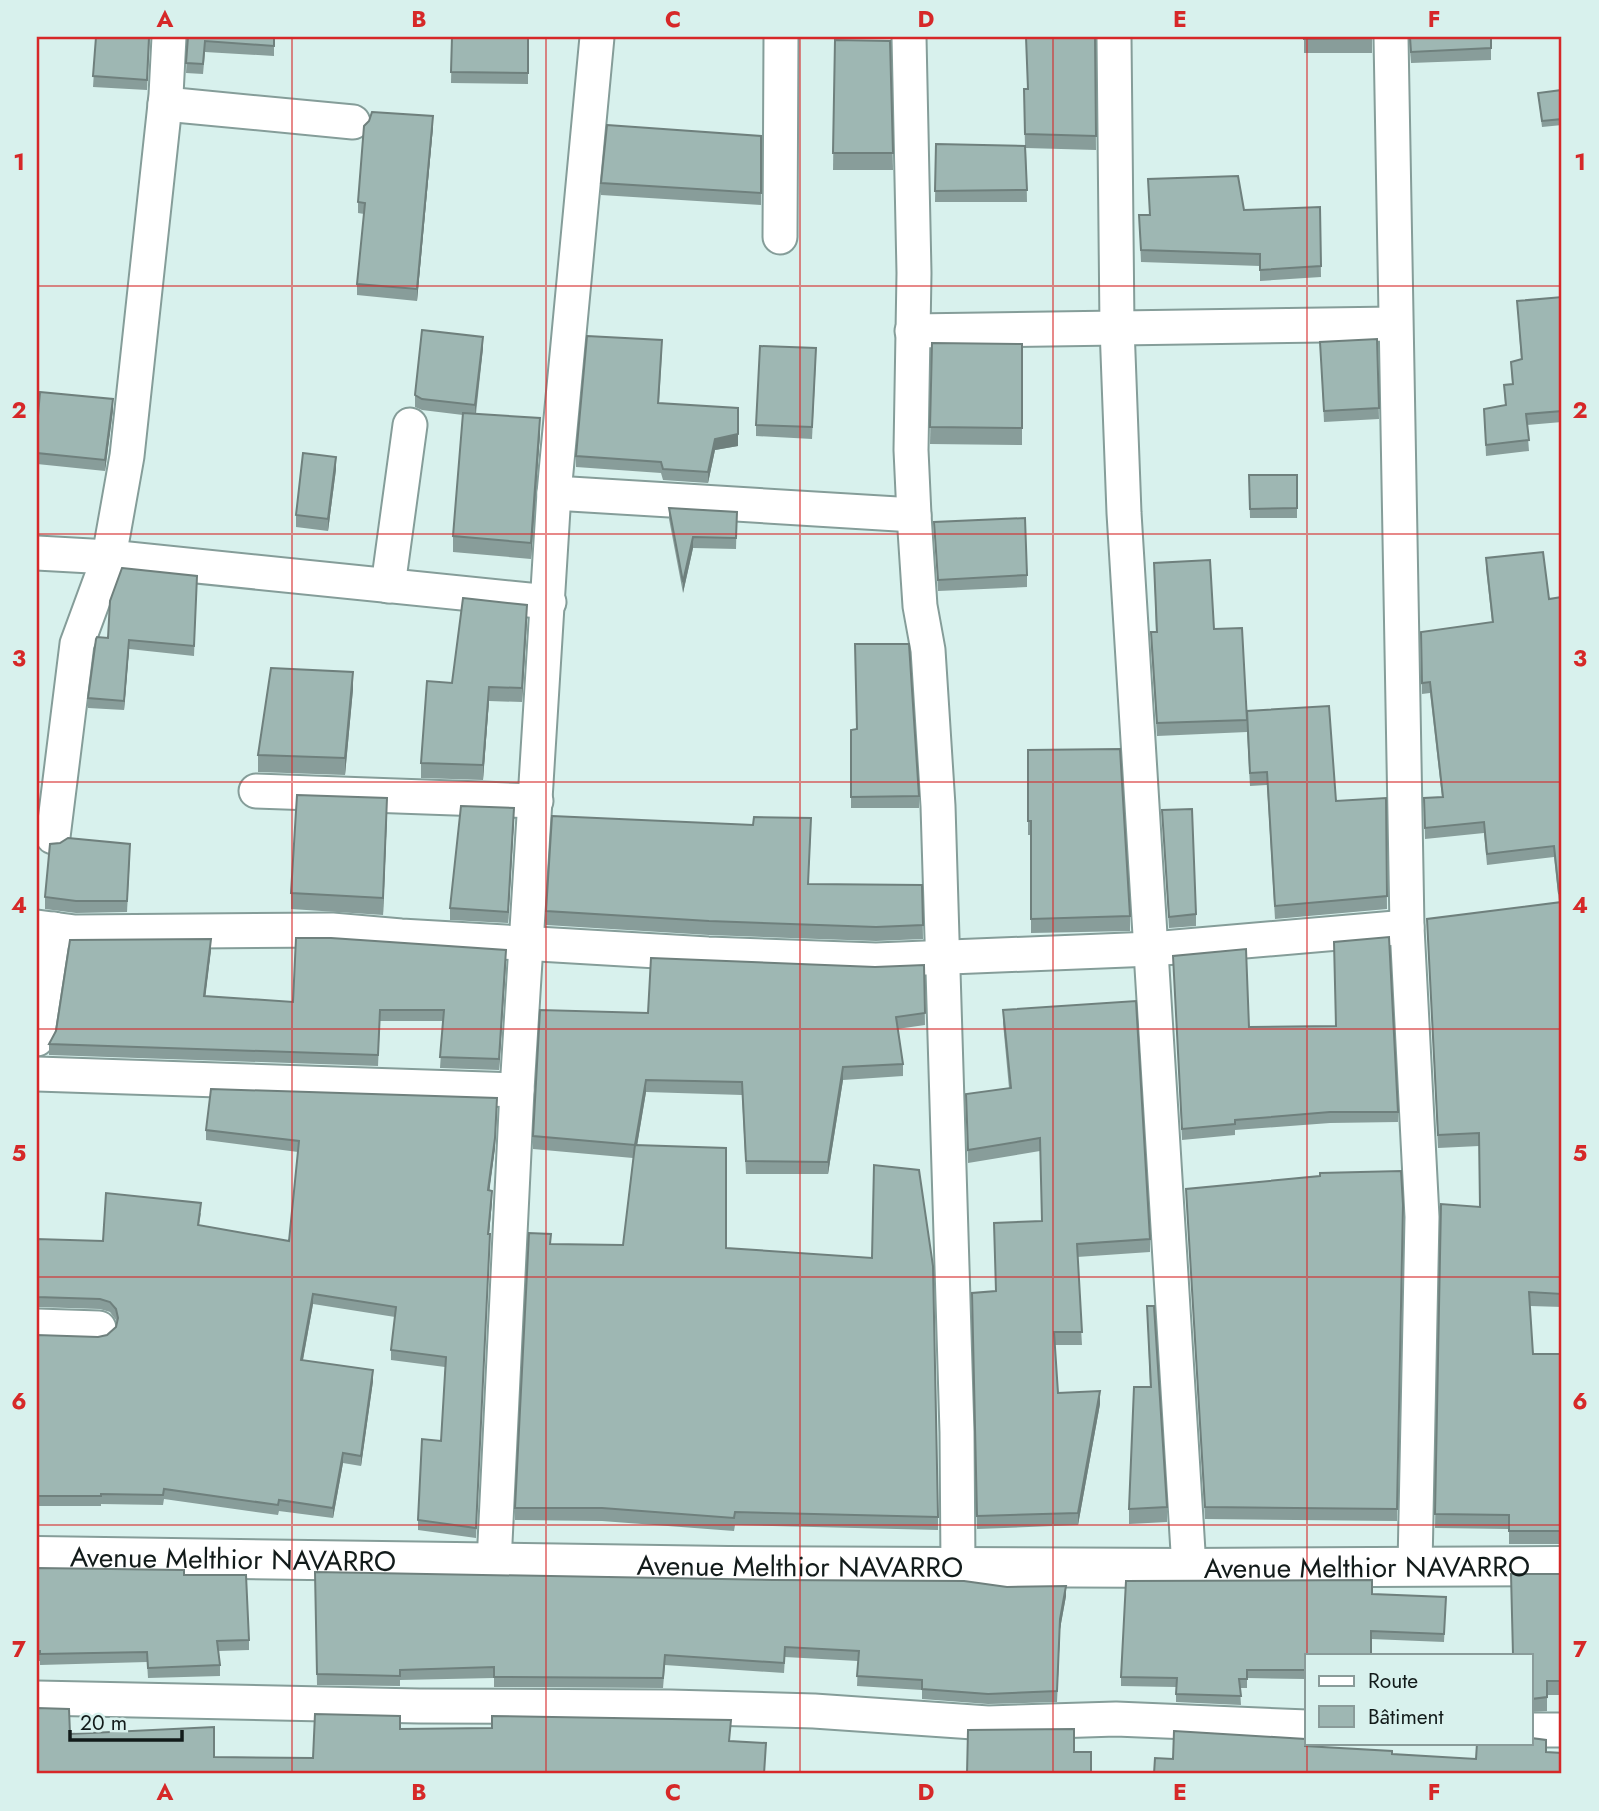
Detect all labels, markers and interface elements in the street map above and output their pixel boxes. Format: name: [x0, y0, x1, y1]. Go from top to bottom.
text: A: [156, 2, 174, 36]
text: B: [411, 2, 427, 36]
text: C: [665, 2, 681, 36]
text: D: [918, 2, 935, 36]
text: E: [1173, 2, 1187, 36]
text: F: [1428, 2, 1440, 36]
text: 1: [13, 145, 25, 179]
text: 1: [1574, 145, 1586, 179]
text: 2: [11, 393, 27, 427]
text: 2: [1572, 393, 1588, 427]
text: 3: [12, 641, 26, 675]
text: 3: [1573, 641, 1587, 675]
text: 4: [11, 888, 27, 922]
text: 4: [1572, 888, 1588, 922]
text: 5: [12, 1136, 26, 1170]
text: 5: [1573, 1136, 1587, 1170]
text: 6: [11, 1384, 27, 1418]
text: 6: [1572, 1384, 1588, 1418]
street label: Avenue Melthior NAVARRO: [70, 1536, 396, 1582]
street label: Avenue Melthior NAVARRO: [636, 1545, 963, 1588]
street label: Avenue Melthior NAVARRO: [1204, 1546, 1530, 1589]
text: 7: [12, 1632, 26, 1666]
text: 7: [1573, 1632, 1587, 1666]
legend: [1305, 1654, 1532, 1744]
text: Route: [1368, 1666, 1418, 1696]
scale bar: [70, 1699, 182, 1743]
text: Bâtiment: [1368, 1702, 1444, 1732]
text: 20 m: [80, 1708, 127, 1738]
text: A: [156, 1775, 174, 1809]
text: B: [411, 1775, 427, 1809]
text: C: [665, 1775, 681, 1809]
text: D: [918, 1775, 935, 1809]
text: E: [1173, 1775, 1187, 1809]
text: F: [1428, 1775, 1440, 1809]

